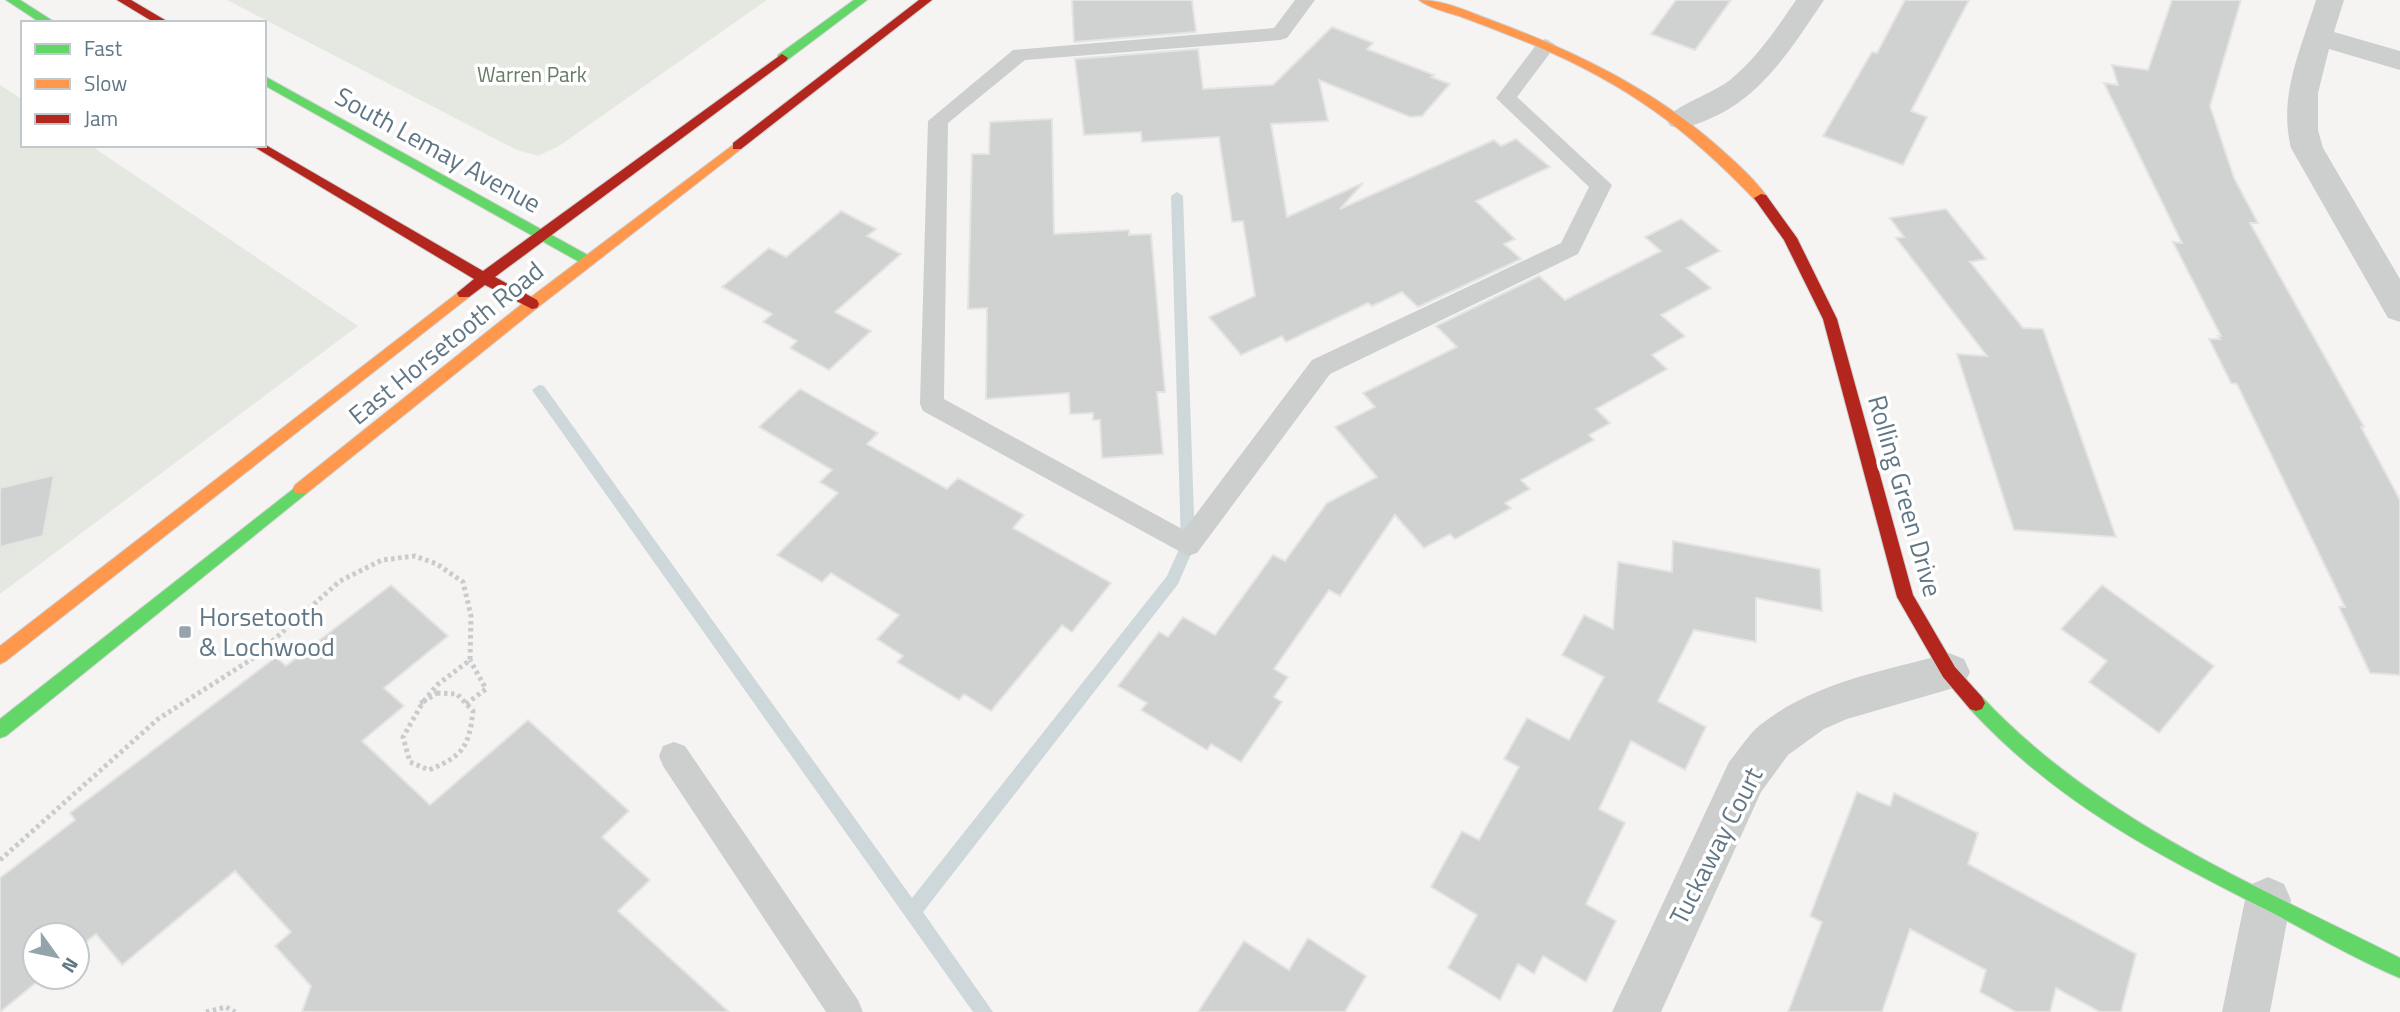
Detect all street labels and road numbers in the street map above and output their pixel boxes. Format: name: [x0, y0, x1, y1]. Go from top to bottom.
street label: South Lemay Avenue: [328, 77, 548, 222]
street label: East Horsetooth Road: [340, 252, 552, 434]
street label: Rolling Green Drive: [1858, 391, 1953, 601]
street label: Tuckaway Court: [1659, 760, 1772, 931]

